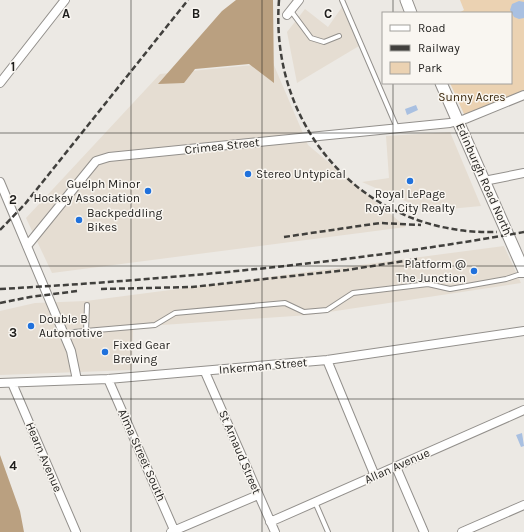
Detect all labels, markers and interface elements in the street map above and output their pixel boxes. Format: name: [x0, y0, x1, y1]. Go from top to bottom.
text: A: [62, 6, 70, 21]
text: B: [192, 6, 200, 21]
text: C: [324, 6, 332, 21]
legend: [382, 12, 512, 84]
text: Road: [418, 21, 446, 35]
text: Railway: [418, 41, 460, 55]
text: 1: [11, 59, 15, 74]
text: Park: [418, 61, 443, 75]
park label: Sunny Acres: [438, 90, 506, 104]
street label: Edinburgh Road North: [453, 121, 515, 237]
street label: Crimea Street: [184, 135, 261, 157]
place label: Stereo Untypical: [256, 167, 346, 181]
marker: Stereo Untypical: [243, 169, 253, 179]
marker: Royal LePage Royal City Realty: [405, 176, 415, 186]
place label: Guelph Minor Hockey Association: [34, 177, 141, 205]
marker: Guelph Minor Hockey Association: [143, 186, 153, 196]
place label: Royal LePage Royal City Realty: [365, 187, 455, 215]
text: 2: [9, 192, 17, 207]
place label: Backpeddling Bikes: [87, 206, 163, 234]
marker: Backpeddling Bikes: [74, 215, 84, 225]
place label: Platform @ The Junction: [396, 257, 466, 285]
marker: Platform @ The Junction: [469, 266, 479, 276]
place label: Double B Automotive: [39, 312, 102, 340]
marker: Double B Automotive: [26, 321, 36, 331]
text: 3: [9, 325, 17, 340]
place label: Fixed Gear Brewing: [113, 338, 171, 366]
marker: Fixed Gear Brewing: [100, 347, 110, 357]
street label: Inkerman Street: [218, 355, 308, 377]
street label: Alma Street South: [115, 407, 169, 503]
street label: St Arnaud Street: [216, 408, 264, 497]
street label: Hearn Avenue: [23, 420, 65, 494]
street label: Allan Avenue: [362, 445, 432, 487]
text: 4: [9, 458, 17, 473]

